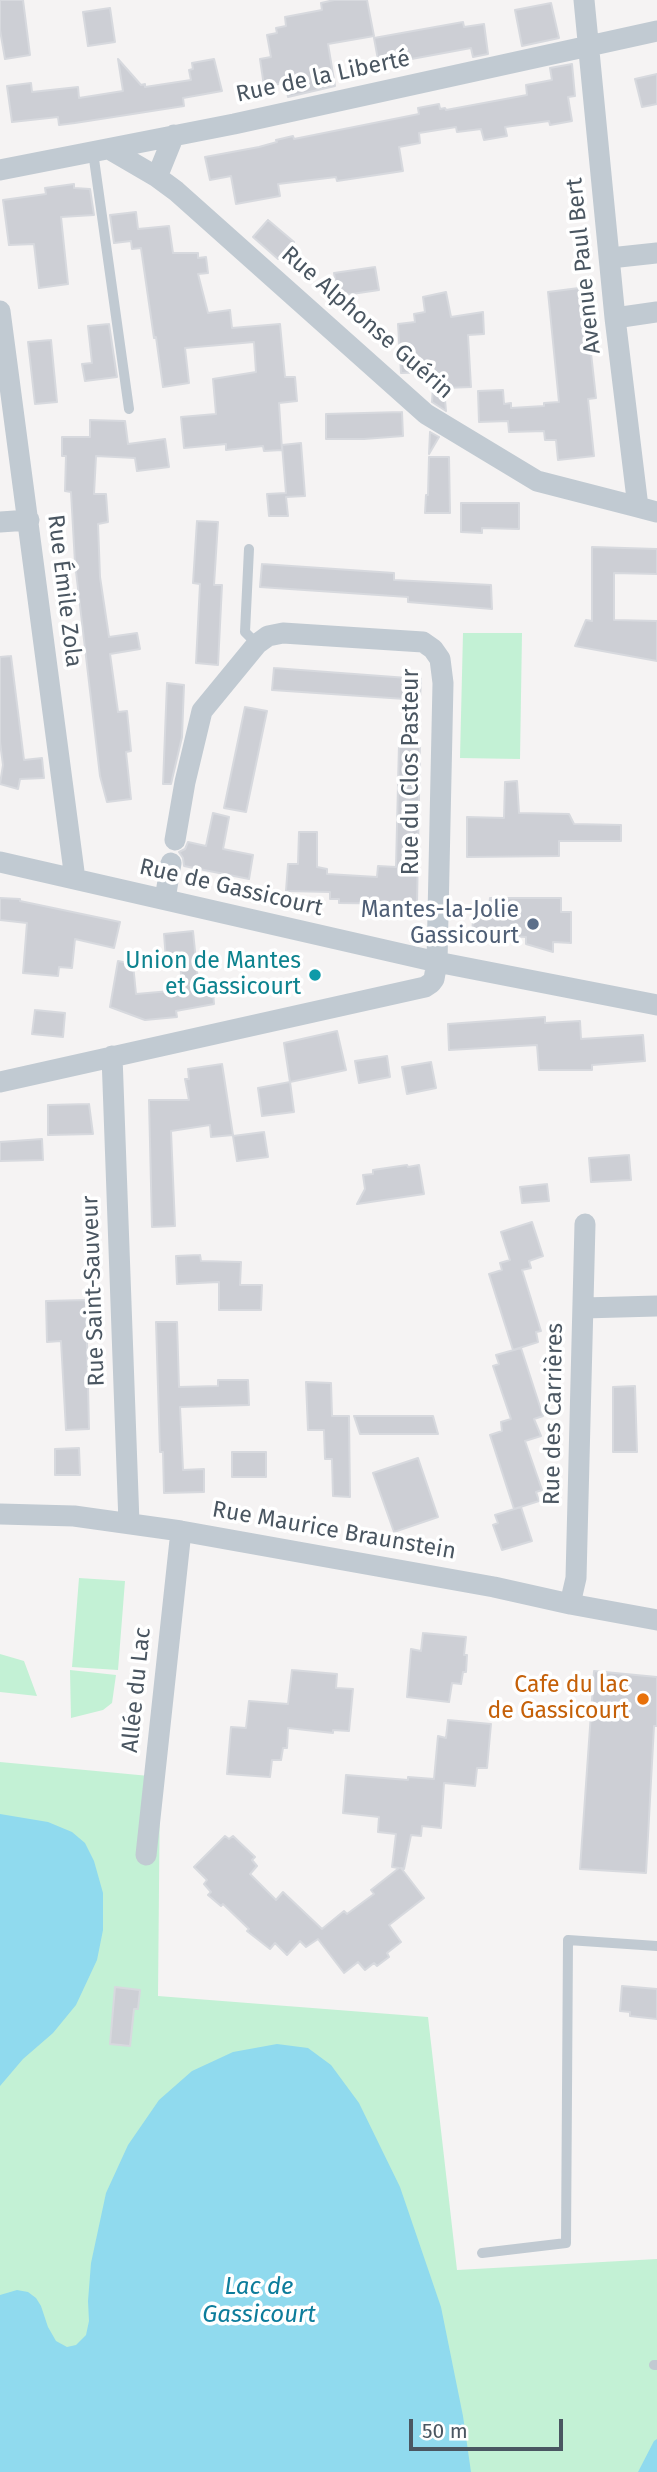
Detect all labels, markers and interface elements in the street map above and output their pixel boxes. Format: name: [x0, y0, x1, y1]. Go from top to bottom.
street label: Rue de la Liberté: [234, 45, 412, 109]
street label: Avenue Paul Bert: [561, 177, 607, 355]
street label: Rue Alphonse Guérin: [275, 241, 459, 405]
street label: Rue Émile Zola: [41, 513, 87, 669]
street label: Rue du Clos Pasteur: [398, 669, 426, 875]
street label: Rue de Gassicourt: [137, 853, 325, 923]
place label: Mantes-la-Jolie Gassicourt: [361, 897, 519, 951]
marker: Mantes-la-Jolie Gassicourt: [525, 916, 541, 932]
place label: Union de Mantes et Gassicourt: [125, 948, 301, 1002]
marker: Union de Mantes et Gassicourt: [307, 967, 323, 983]
street label: Rue Saint-Sauveur: [77, 1195, 111, 1387]
street label: Rue des Carrières: [539, 1323, 569, 1505]
street label: Rue Maurice Braunstein: [210, 1496, 458, 1566]
street label: Allée du Lac: [117, 1626, 157, 1754]
place label: Cafe du lac de Gassicourt: [488, 1672, 629, 1726]
marker: Cafe du lac de Gassicourt: [635, 1691, 651, 1707]
water label: Lac de Gassicourt: [202, 2273, 316, 2329]
scale bar: [412, 2406, 566, 2450]
text: 50 m: [422, 2418, 468, 2444]

